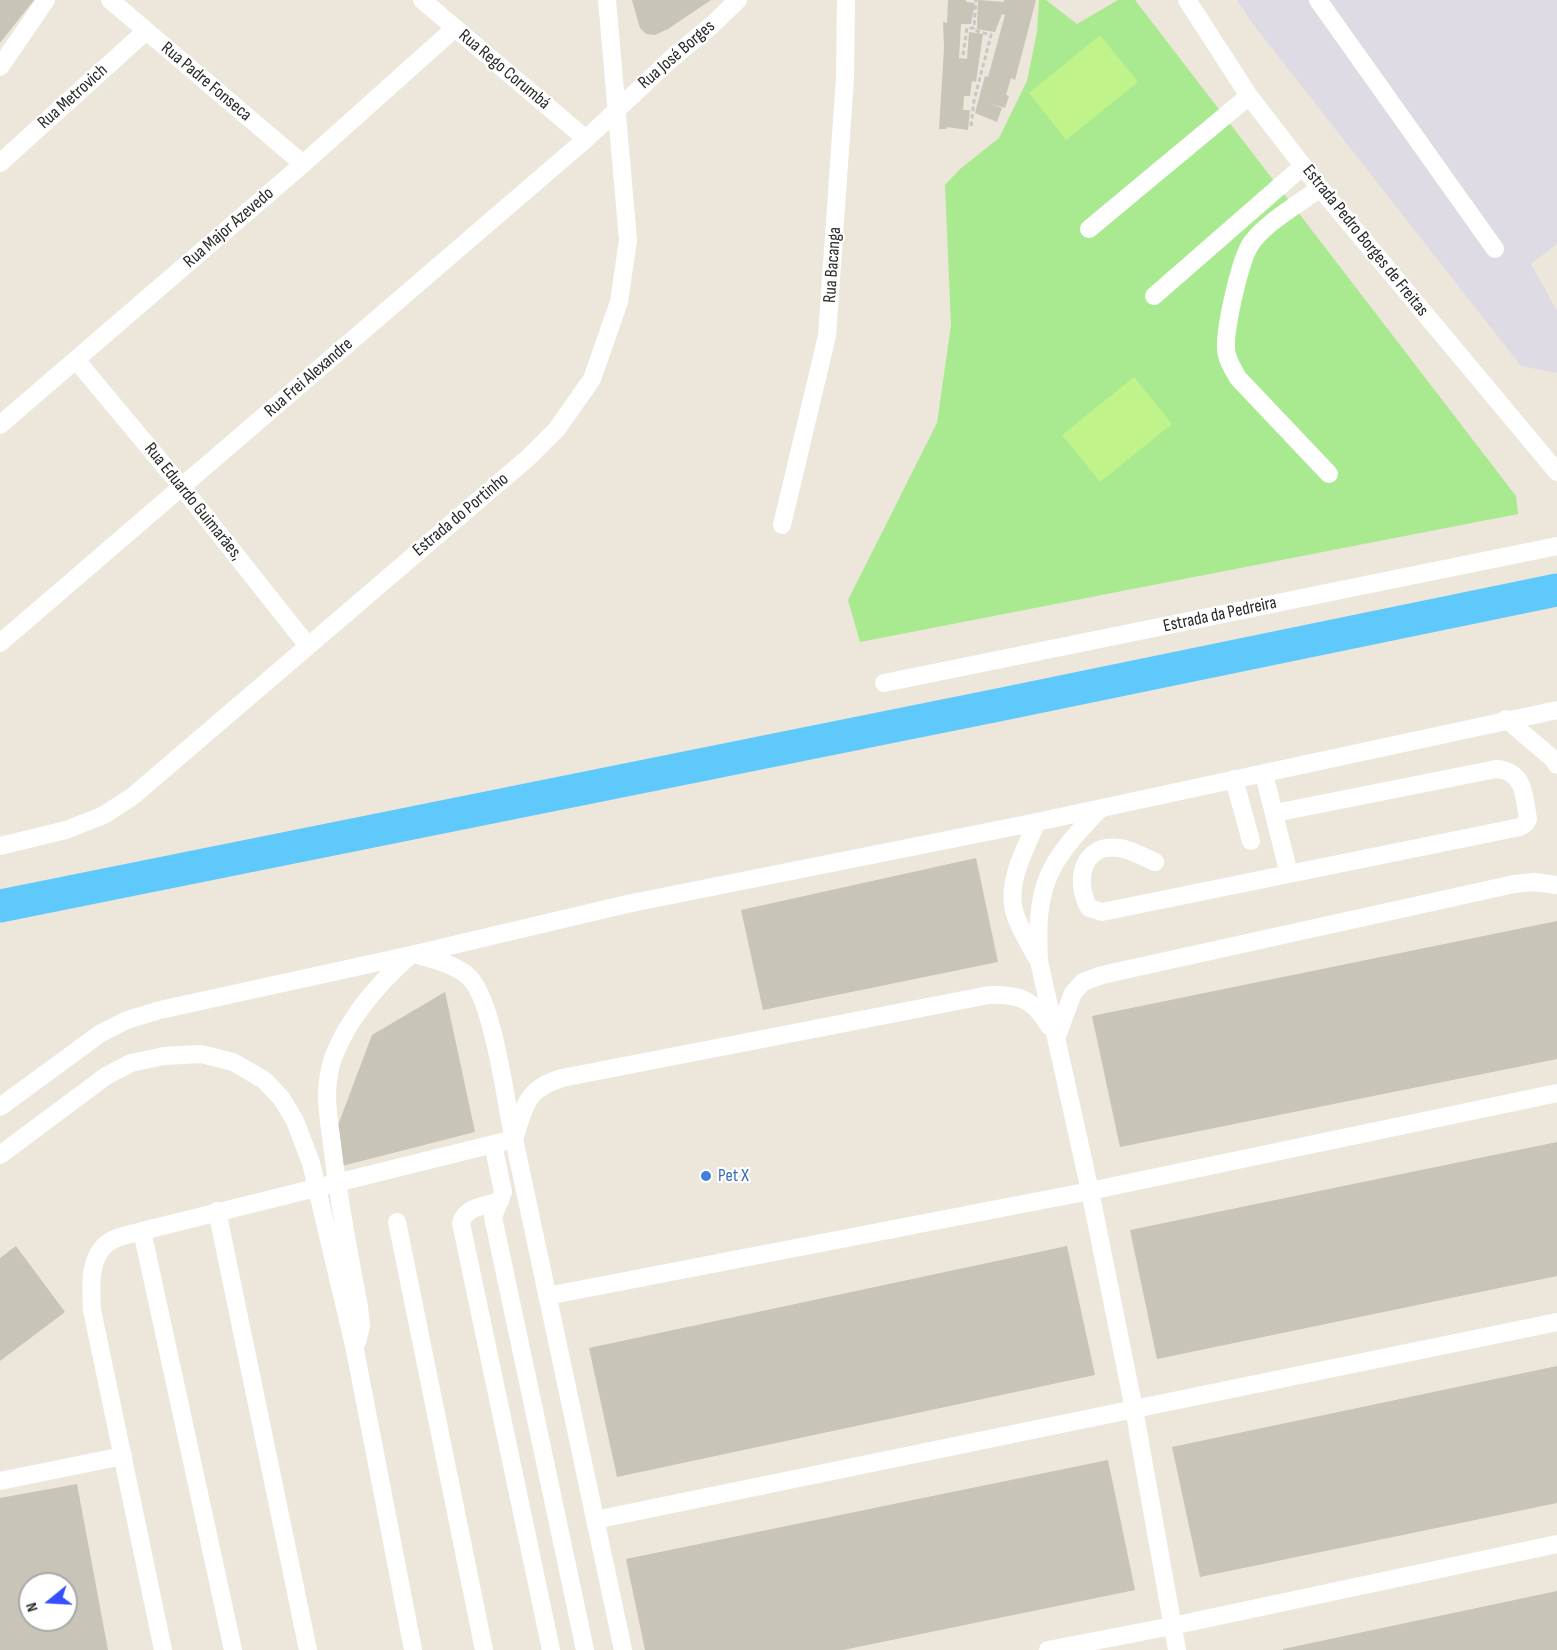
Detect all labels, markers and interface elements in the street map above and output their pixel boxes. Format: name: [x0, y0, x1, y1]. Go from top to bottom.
street label: Rua José Borges: [634, 16, 720, 94]
street label: Rua Rego Corumbá: [454, 25, 554, 115]
street label: Rua Padre Fonseca: [156, 38, 256, 126]
street label: Rua Metrovich: [34, 60, 112, 134]
street label: Estrada Pedro Borges de Freitas: [1297, 161, 1433, 321]
street label: Rua Major Azevedo: [180, 183, 278, 273]
street label: Rua Bacanga: [820, 226, 846, 304]
street label: Rua Frei Alexandre: [260, 334, 358, 422]
street label: Rua Eduardo Guimarães,: [139, 439, 247, 565]
street label: Estrada do Portinho: [409, 469, 513, 561]
street label: Estrada da Pedreira: [1161, 592, 1279, 638]
place label: Pet X: [718, 1165, 749, 1187]
marker: Pet X: [699, 1169, 713, 1183]
north arrow: [18, 1572, 78, 1632]
text: N: [22, 1600, 43, 1614]

